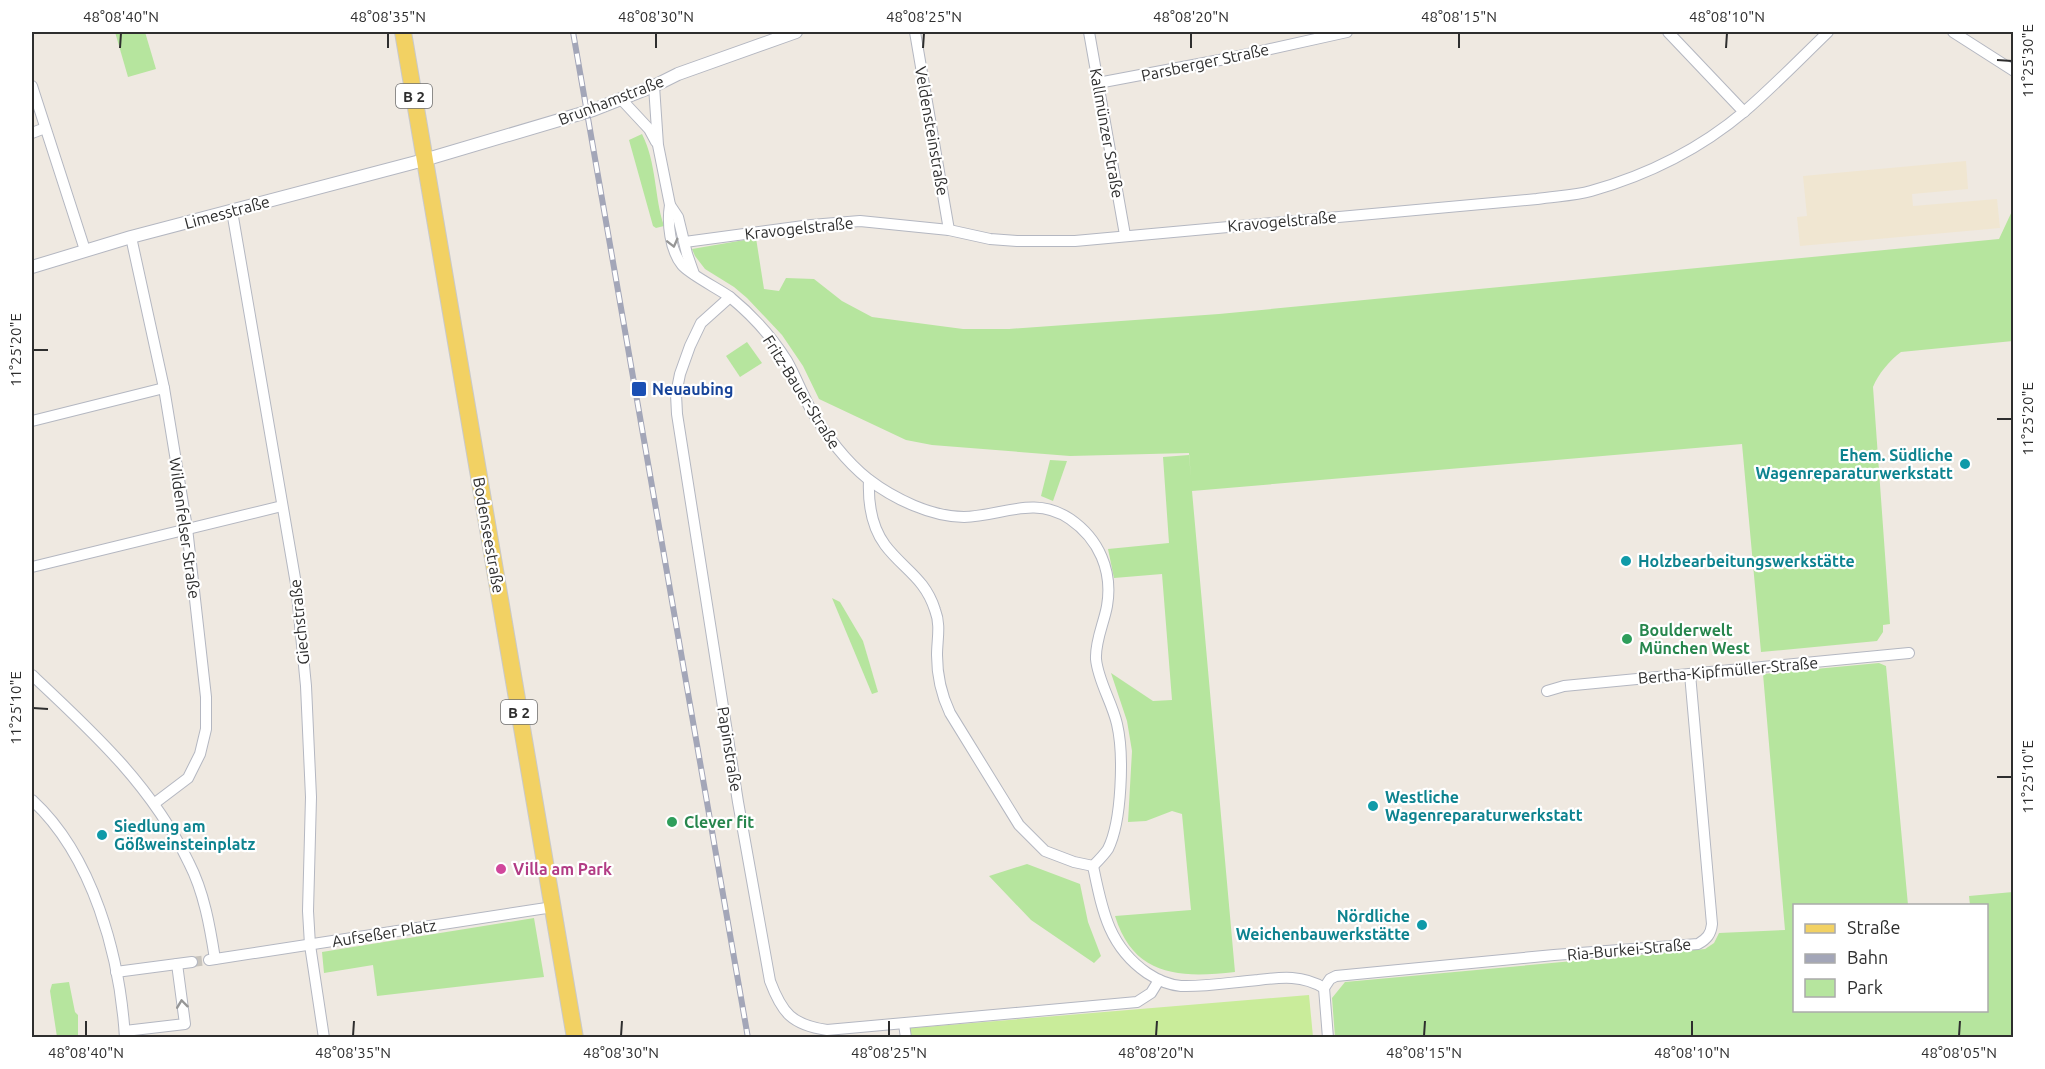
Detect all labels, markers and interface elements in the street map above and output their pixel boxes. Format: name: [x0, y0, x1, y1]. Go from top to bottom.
text: 48°08'40"N: [83, 8, 159, 25]
text: 48°08'35"N: [350, 8, 426, 25]
text: 48°08'30"N: [618, 8, 694, 25]
text: 48°08'25"N: [886, 8, 962, 25]
text: 48°08'20"N: [1153, 8, 1229, 25]
text: 48°08'15"N: [1421, 8, 1497, 25]
text: 48°08'10"N: [1689, 8, 1765, 25]
text: 11°25'30"E: [2019, 24, 2036, 98]
street label: Parsberger Straße: [1140, 40, 1270, 84]
street label: Veldensteinstraße: [912, 65, 952, 197]
street label: Kallmünzer Straße: [1087, 67, 1127, 199]
street label: Brunhamstraße: [556, 72, 666, 128]
road number: B 2: [396, 84, 432, 108]
street label: Limesstraße: [182, 192, 272, 232]
street label: Kravogelstraße: [1227, 207, 1337, 235]
street label: Kravogelstraße: [744, 213, 854, 243]
one-way arrow: [666, 238, 679, 248]
text: 11°25'20"E: [7, 313, 24, 387]
street label: Fritz-Bauer-Straße: [760, 332, 844, 452]
marker: Neuaubing: [630, 380, 648, 398]
place label: Neuaubing: [652, 380, 733, 398]
text: 11°25'20"E: [2019, 382, 2036, 456]
place label: Ehem. Südliche Wagenreparaturwerkstatt: [1755, 446, 1953, 482]
street label: Wildenfelser Straße: [166, 456, 204, 600]
marker: Ehem. Südliche Wagenreparaturwerkstatt: [1958, 457, 1972, 471]
street label: Bodenseestraße: [470, 476, 508, 594]
place label: Holzbearbeitungswerkstätte: [1638, 552, 1855, 570]
marker: Holzbearbeitungswerkstätte: [1619, 554, 1633, 568]
street label: Giechstraße: [286, 578, 312, 666]
place label: Boulderwelt München West: [1639, 621, 1750, 657]
marker: Boulderwelt München West: [1620, 632, 1634, 646]
street label: Bertha-Kipfmüller-Straße: [1637, 653, 1819, 687]
text: 11°25'10"E: [7, 671, 24, 745]
road number: B 2: [501, 700, 537, 724]
street label: Papinstraße: [714, 705, 746, 793]
text: 11°25'10"E: [2019, 740, 2036, 814]
place label: Westliche Wagenreparaturwerkstatt: [1385, 788, 1583, 824]
marker: Westliche Wagenreparaturwerkstatt: [1366, 799, 1380, 813]
place label: Clever fit: [684, 813, 754, 831]
marker: Clever fit: [665, 815, 679, 829]
place label: Siedlung am Gößweinsteinplatz: [114, 817, 255, 853]
marker: Siedlung am Gößweinsteinplatz: [95, 828, 109, 842]
place label: Villa am Park: [513, 860, 612, 878]
marker: Villa am Park: [494, 862, 508, 876]
legend: [1793, 904, 1988, 1012]
place label: Nördliche Weichenbauwerkstätte: [1236, 907, 1410, 943]
street label: Aufseßer Platz: [331, 916, 437, 950]
text: Straße: [1847, 917, 1900, 937]
marker: Nördliche Weichenbauwerkstätte: [1415, 918, 1429, 932]
street label: Ria-Burkei-Straße: [1566, 935, 1692, 963]
text: Bahn: [1847, 947, 1888, 967]
text: Park: [1847, 977, 1883, 997]
one-way arrow: [177, 1000, 189, 1009]
text: 48°08'40"N: [48, 1044, 124, 1061]
text: 48°08'35"N: [315, 1044, 391, 1061]
text: 48°08'30"N: [583, 1044, 659, 1061]
text: 48°08'25"N: [851, 1044, 927, 1061]
text: 48°08'20"N: [1118, 1044, 1194, 1061]
text: 48°08'15"N: [1386, 1044, 1462, 1061]
text: 48°08'10"N: [1654, 1044, 1730, 1061]
text: 48°08'05"N: [1921, 1044, 1997, 1061]

